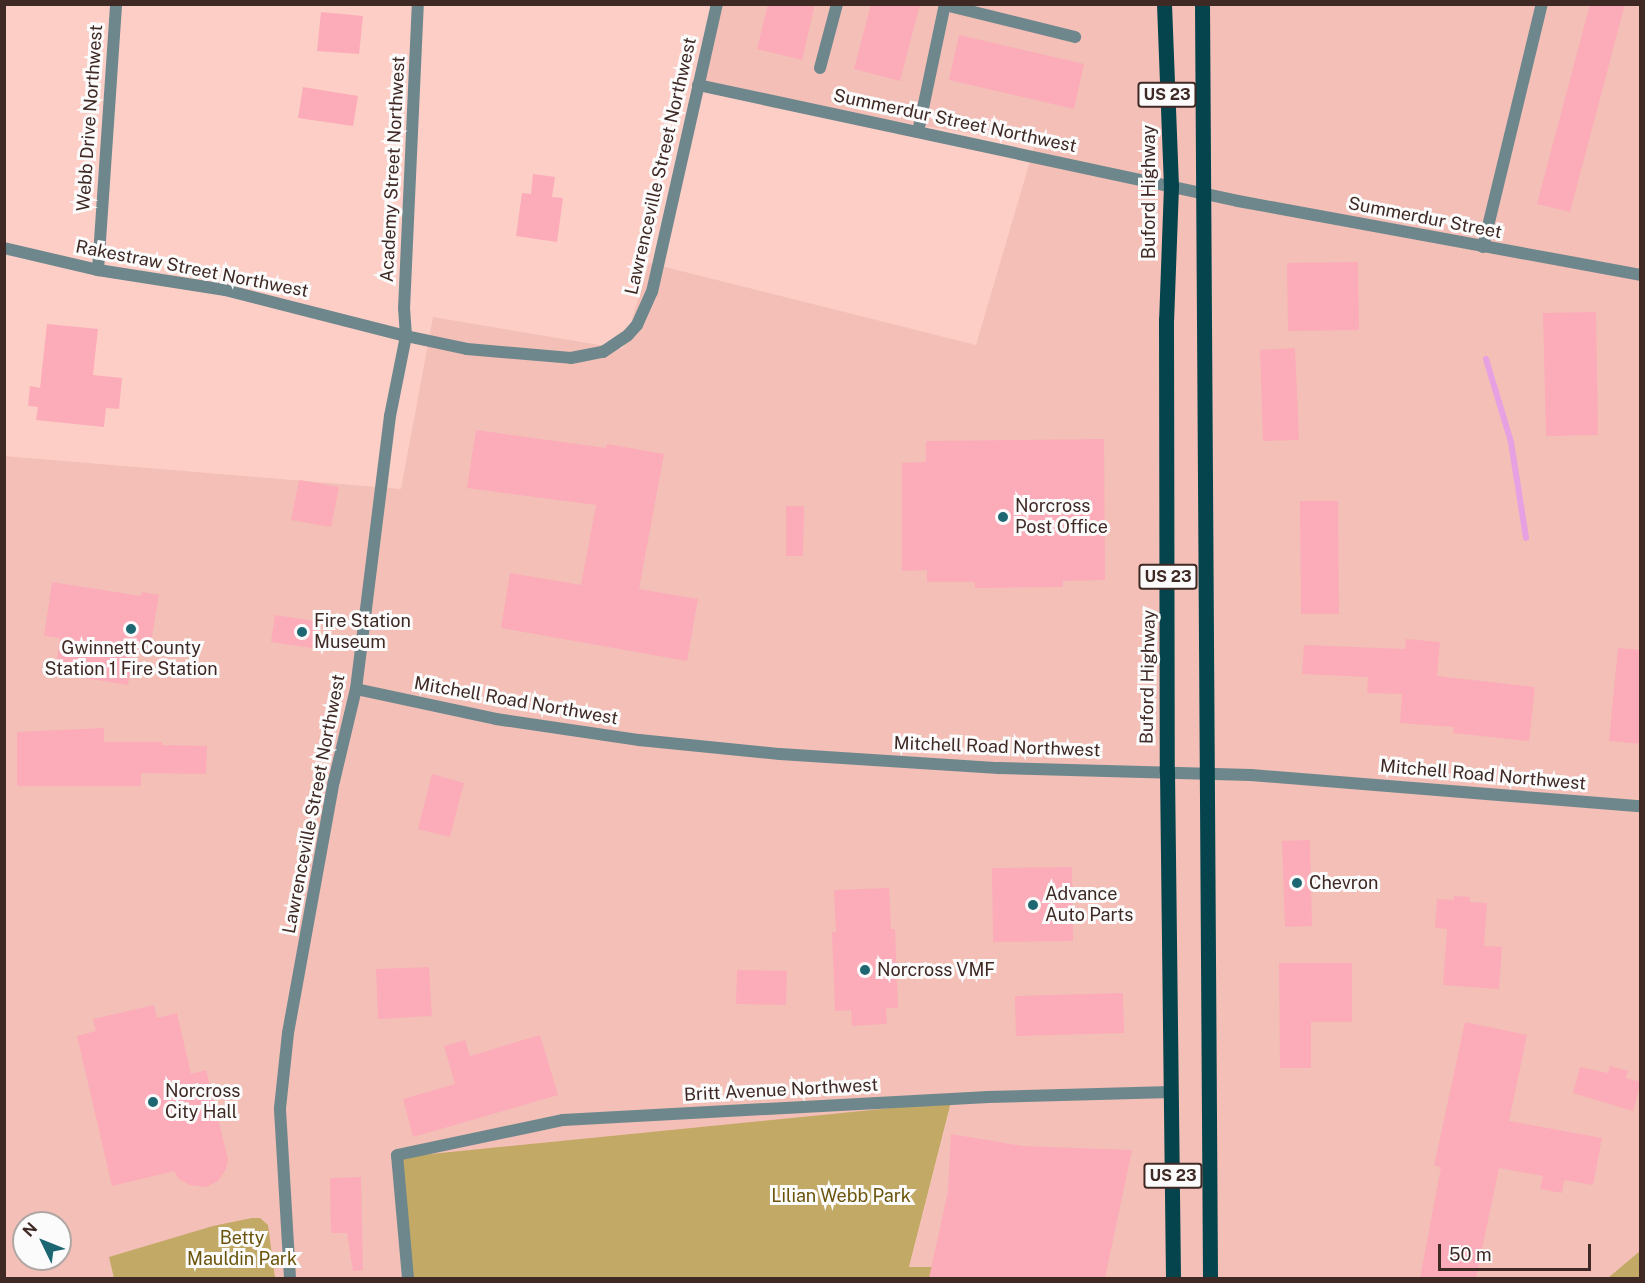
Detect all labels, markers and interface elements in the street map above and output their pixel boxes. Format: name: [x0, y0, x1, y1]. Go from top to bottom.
street label: Webb Drive Northwest: [73, 24, 107, 212]
street label: Lawrenceville Street Northwest: [621, 35, 701, 297]
street label: Academy Street Northwest: [376, 55, 410, 283]
road number: US 23: [1137, 82, 1197, 108]
street label: Summerdur Street Northwest: [832, 85, 1078, 157]
street label: Buford Highway: [1138, 125, 1160, 259]
street label: Summerdur Street: [1346, 193, 1504, 243]
street label: Rakestraw Street Northwest: [74, 236, 310, 302]
place label: Norcross Post Office: [1015, 496, 1108, 538]
marker: Norcross Post Office: [996, 510, 1010, 524]
road number: US 23: [1138, 564, 1198, 590]
street label: Buford Highway: [1136, 610, 1160, 744]
place label: Fire Station Museum: [314, 611, 411, 654]
marker: Gwinnett County Station 1 Fire Station: [124, 622, 138, 636]
marker: Fire Station Museum: [295, 625, 309, 639]
place label: Gwinnett County Station 1 Fire Station: [44, 638, 218, 680]
street label: Lawrenceville Street Northwest: [278, 672, 350, 936]
street label: Mitchell Road Northwest: [412, 672, 620, 730]
street label: Mitchell Road Northwest: [893, 733, 1101, 761]
street label: Mitchell Road Northwest: [1379, 755, 1587, 795]
place label: Chevron: [1309, 872, 1378, 894]
marker: Chevron: [1290, 876, 1304, 890]
place label: Advance Auto Parts: [1045, 884, 1133, 926]
marker: Advance Auto Parts: [1026, 898, 1040, 912]
place label: Norcross VMF: [877, 959, 995, 981]
marker: Norcross VMF: [858, 963, 872, 977]
street label: Britt Avenue Northwest: [683, 1074, 879, 1106]
place label: Norcross City Hall: [165, 1081, 240, 1124]
marker: Norcross City Hall: [146, 1095, 160, 1109]
road number: US 23: [1143, 1163, 1203, 1189]
park label: Lilian Webb Park: [771, 1185, 911, 1207]
north arrow: [12, 1211, 72, 1271]
text: N: [19, 1219, 41, 1241]
park label: Betty Mauldin Park: [187, 1228, 297, 1270]
scale bar: [1441, 1232, 1594, 1270]
text: 50 m: [1449, 1244, 1492, 1265]

